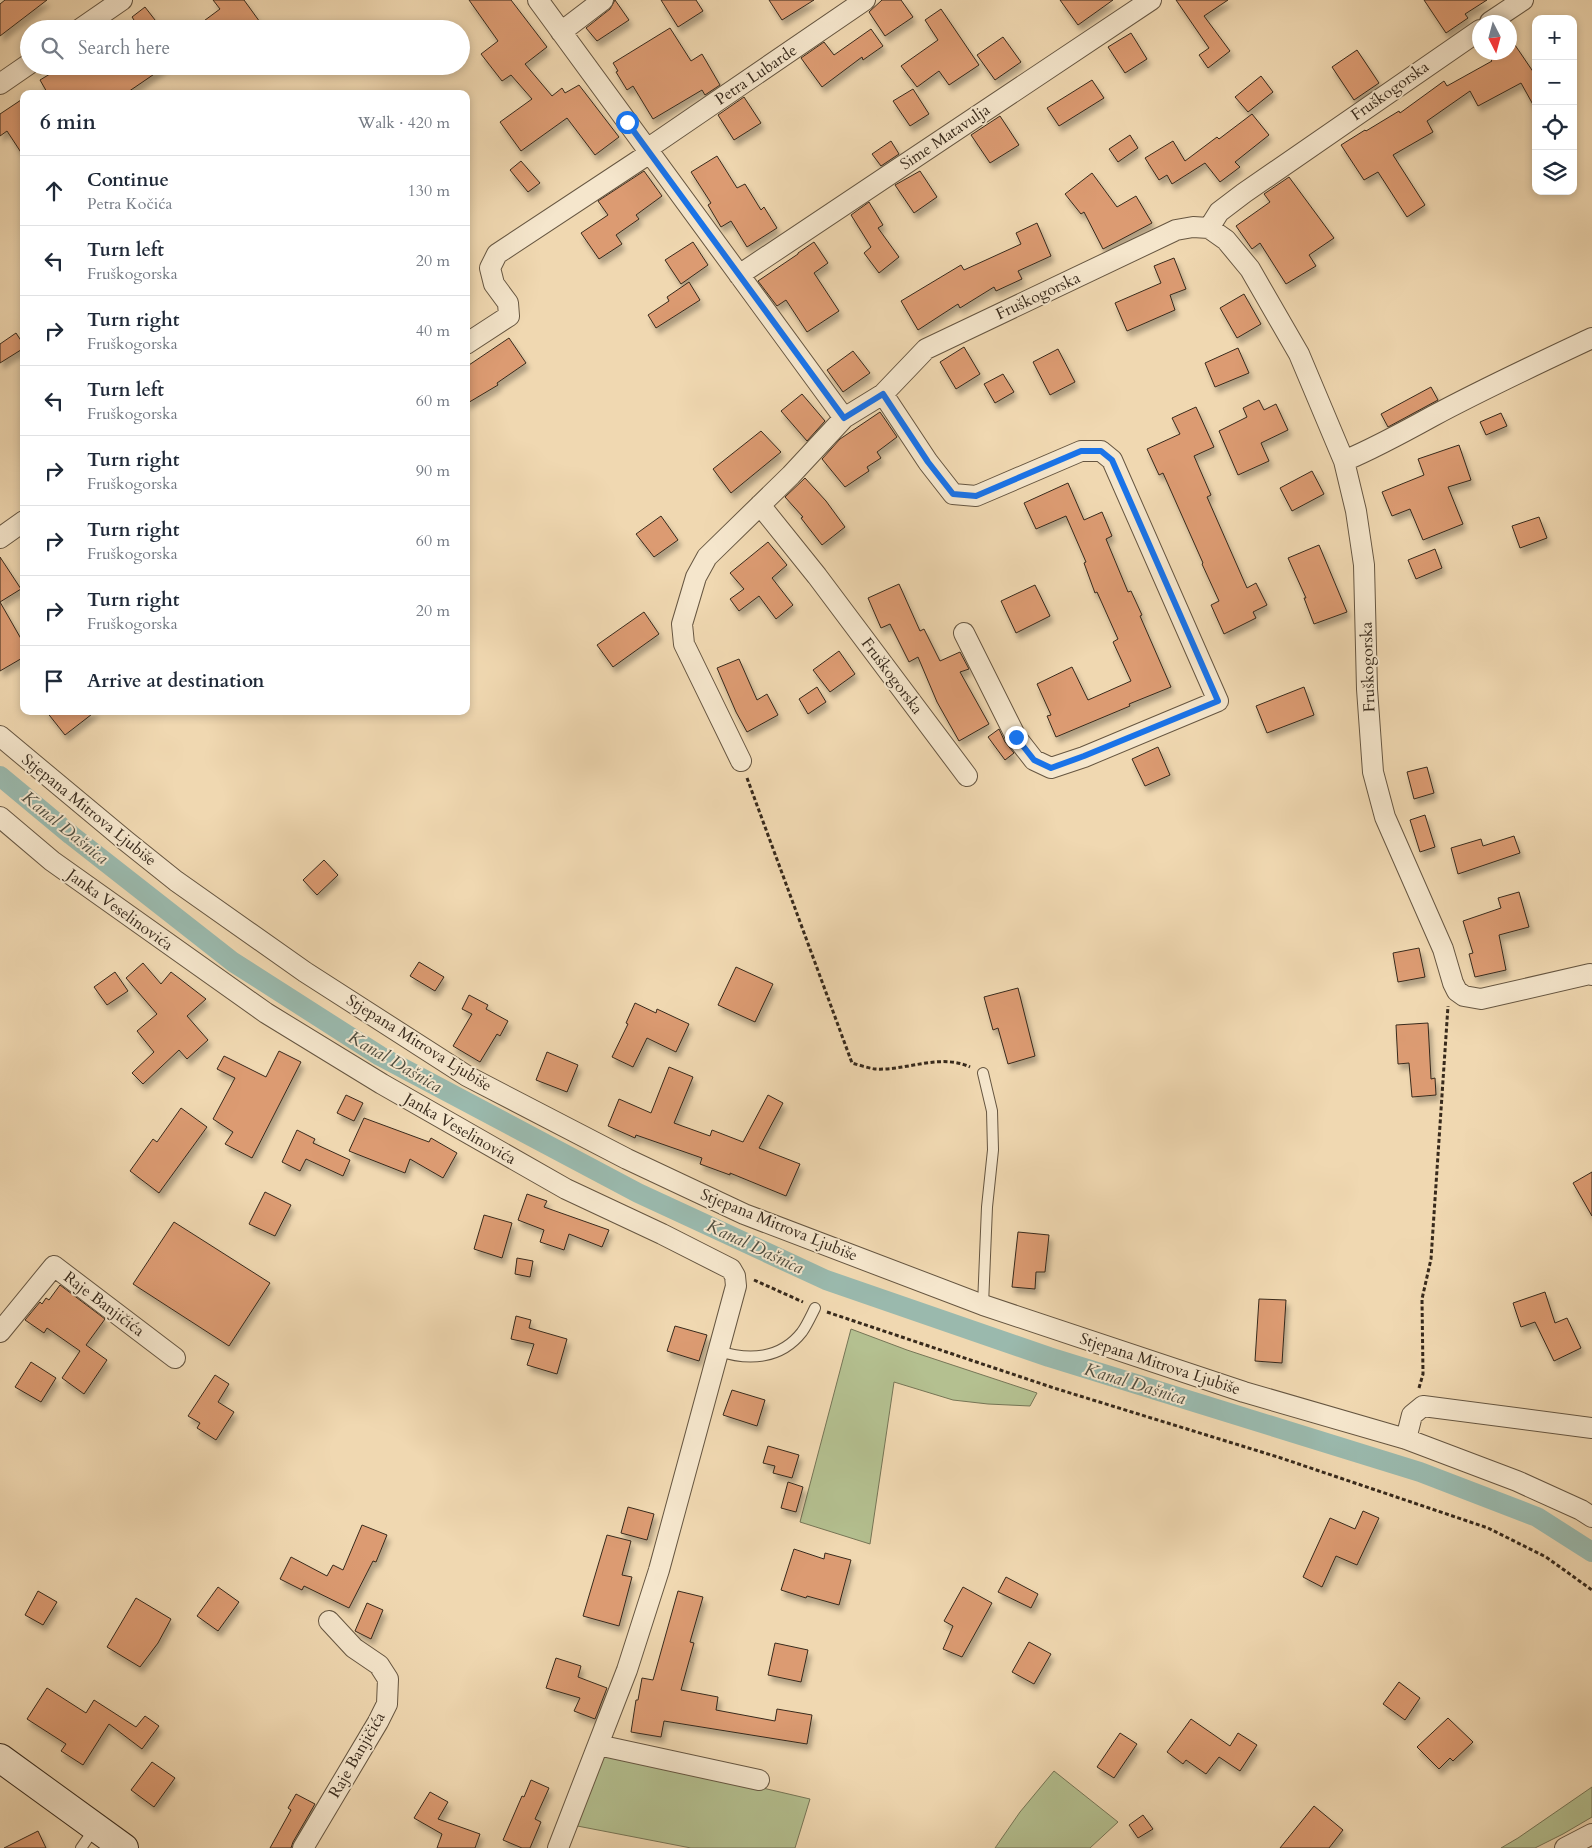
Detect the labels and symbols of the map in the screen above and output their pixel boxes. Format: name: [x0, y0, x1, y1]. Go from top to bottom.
north arrow: [1472, 15, 1517, 60]
street label: Petra Lubarde: [711, 39, 801, 111]
street label: Fruškogorska: [1347, 56, 1433, 126]
street label: Sime Matavulja: [896, 99, 994, 175]
route start: [616, 111, 639, 134]
street label: Fruškogorska: [992, 267, 1084, 325]
street label: Fruškogorska: [1355, 621, 1381, 713]
street label: Fruškogorska: [856, 633, 928, 719]
route end: [1005, 726, 1028, 749]
street label: Stjepana Mitrova Ljubiše: [17, 749, 161, 871]
water label: Kanal Dašnica: [16, 785, 114, 871]
street label: Janka Veselinovića: [61, 863, 177, 956]
street label: Stjepana Mitrova Ljubiše: [342, 989, 496, 1097]
water label: Kanal Dašnica: [343, 1025, 447, 1099]
street label: Janka Veselinovića: [398, 1087, 520, 1170]
street label: Stjepana Mitrova Ljubiše: [697, 1183, 861, 1267]
water label: Kanal Dašnica: [702, 1214, 808, 1280]
street label: Raje Banjičića: [59, 1266, 149, 1342]
street label: Stjepana Mitrova Ljubiše: [1077, 1328, 1243, 1400]
water label: Kanal Dašnica: [1081, 1357, 1189, 1411]
street label: Raje Banjičića: [323, 1708, 391, 1802]

